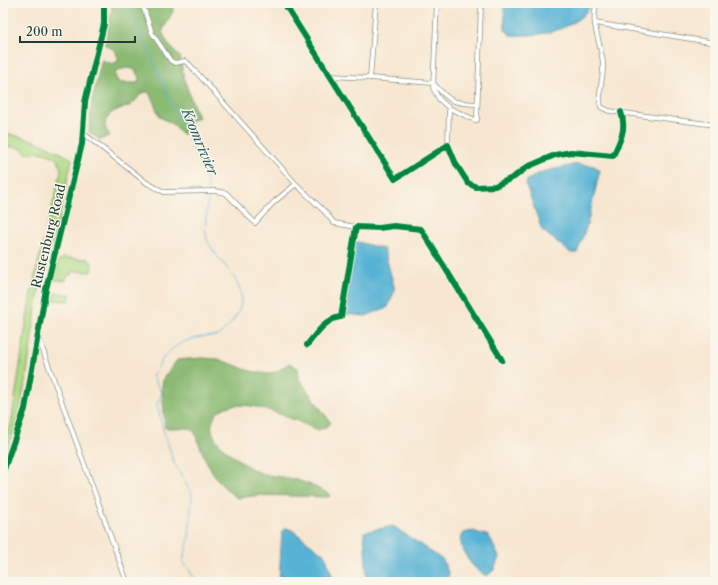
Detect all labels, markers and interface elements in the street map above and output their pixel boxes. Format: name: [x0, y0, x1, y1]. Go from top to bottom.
scale bar: [20, 18, 135, 44]
text: 200 m: [26, 24, 63, 39]
water label: Kromrivier: [177, 105, 223, 180]
street label: Rustenburg Road: [27, 182, 69, 290]

